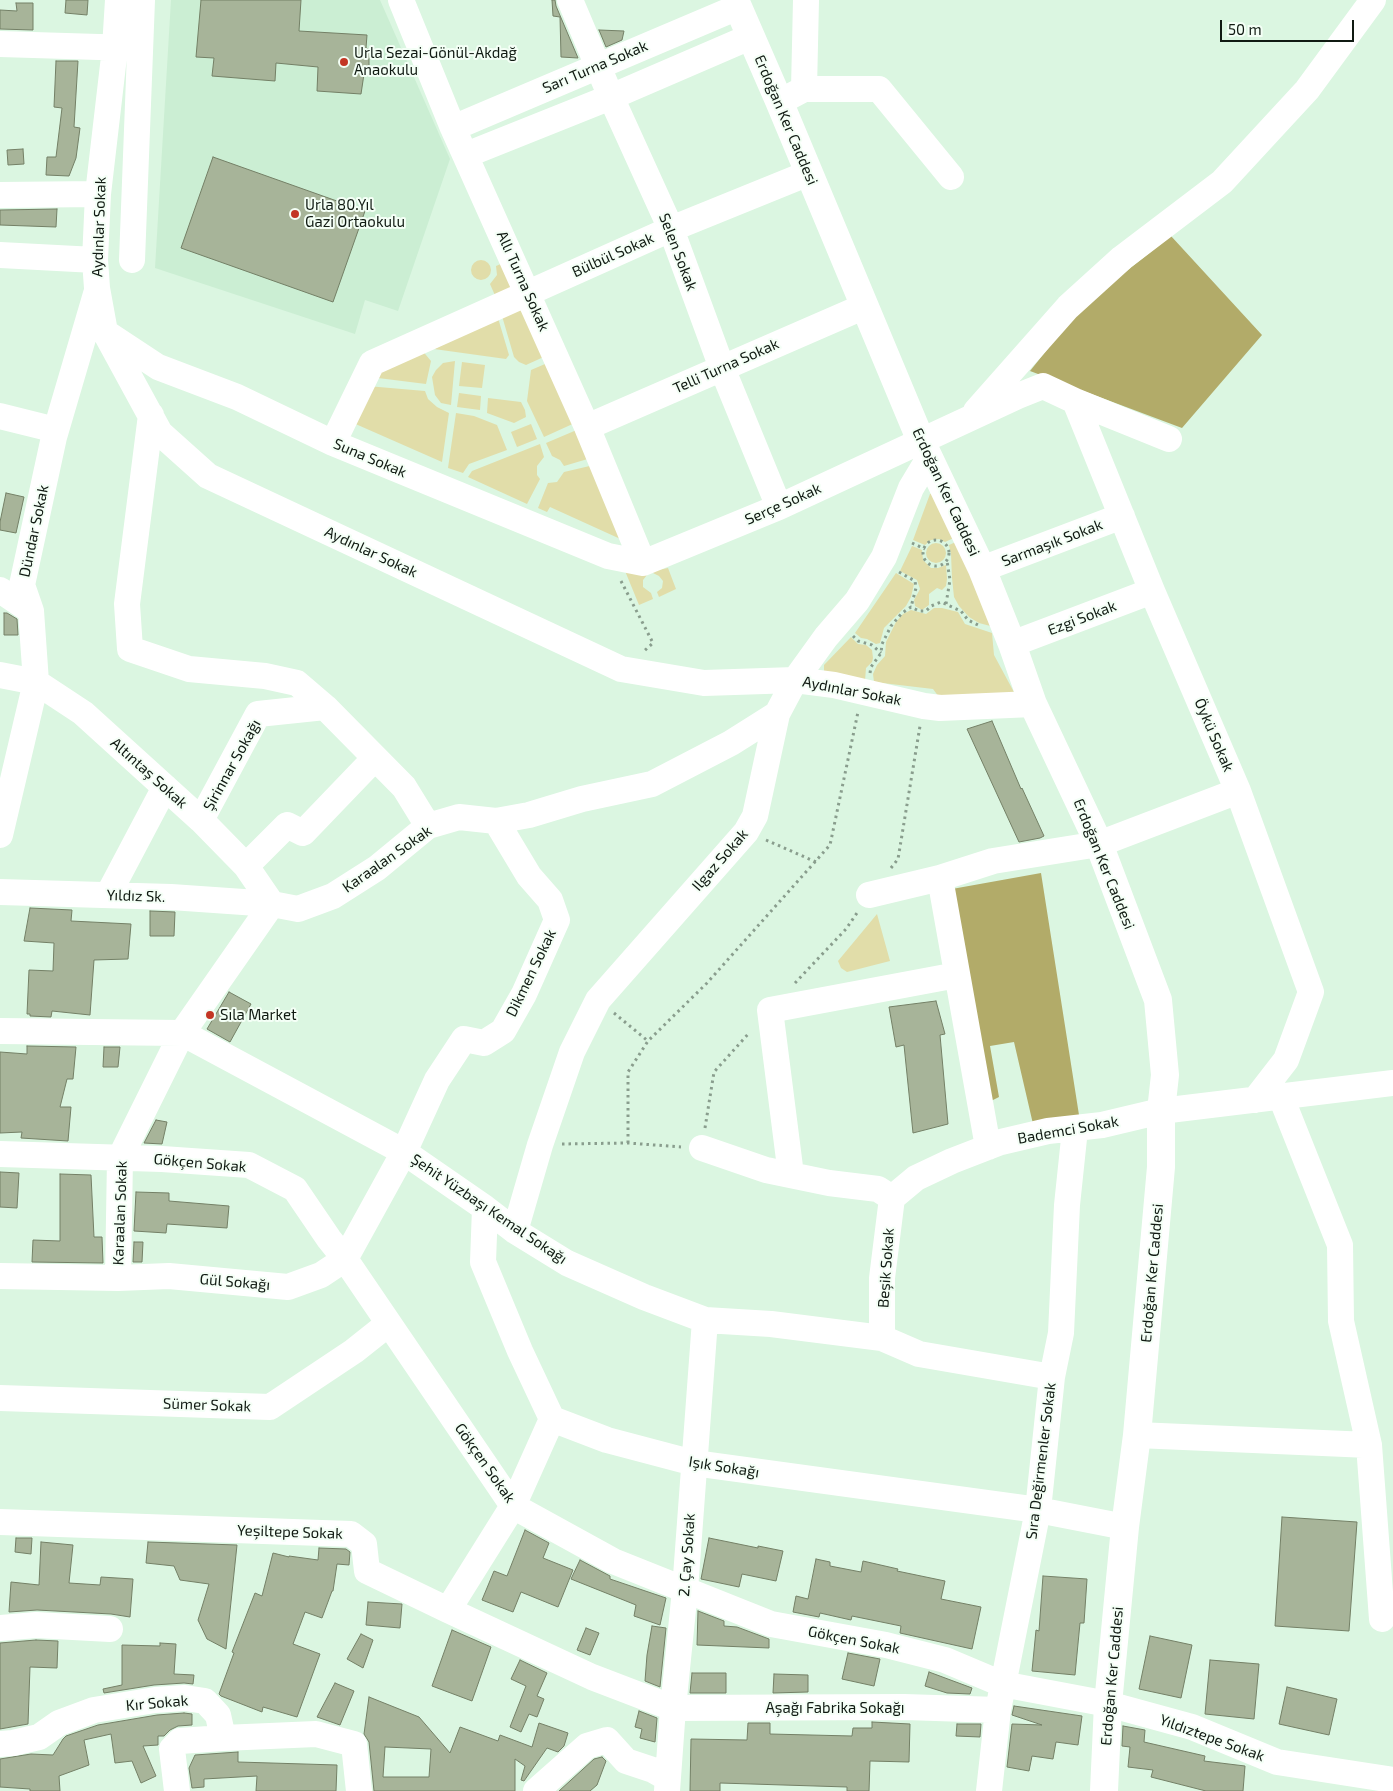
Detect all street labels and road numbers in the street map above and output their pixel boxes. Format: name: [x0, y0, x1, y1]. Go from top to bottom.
street label: Sarı Turna Sokak: [540, 37, 650, 97]
street label: Erdoğan Ker Caddesi: [750, 52, 822, 188]
street label: Aydınlar Sokak: [88, 176, 110, 278]
street label: Selen Sokak: [655, 211, 701, 293]
street label: Allı Turna Sokak: [493, 228, 553, 334]
street label: Bülbül Sokak: [569, 229, 657, 281]
street label: Telli Turna Sokak: [670, 335, 782, 397]
street label: Erdoğan Ker Caddesi: [908, 425, 984, 559]
street label: Suna Sokak: [331, 435, 409, 481]
street label: Serçe Sokak: [742, 479, 824, 529]
street label: Dündar Sokak: [15, 483, 53, 579]
street label: Sarmaşık Sokak: [999, 515, 1105, 571]
street label: Aydınlar Sokak: [322, 523, 420, 581]
street label: Ezgi Sokak: [1045, 597, 1119, 639]
street label: Aydınlar Sokak: [801, 673, 903, 709]
street label: Öykü Sokak: [1190, 696, 1238, 774]
street label: Şirinnar Sokağı: [199, 716, 265, 814]
street label: Altıntaş Sokak: [107, 734, 191, 812]
street label: Erdoğan Ker Caddesi: [1070, 796, 1138, 932]
street label: Karaalan Sokak: [339, 822, 435, 896]
street label: Ilgaz Sokak: [688, 825, 752, 895]
street label: Yıldız Sk.: [106, 886, 166, 906]
street label: Dikmen Sokak: [502, 926, 560, 1020]
street label: Bademci Sokak: [1016, 1112, 1120, 1148]
street label: Gökçen Sokak: [153, 1150, 247, 1176]
street label: Şehit Yüzbaşı Kemal Sokağı: [408, 1150, 570, 1268]
street label: Karaalan Sokak: [109, 1160, 131, 1266]
street label: Erdoğan Ker Caddesi: [1137, 1203, 1167, 1343]
street label: Beşik Sokak: [874, 1227, 898, 1309]
street label: Gül Sokağı: [199, 1270, 271, 1294]
street label: Sıra Değirmenler Sokak: [1022, 1381, 1060, 1541]
street label: Sümer Sokak: [163, 1394, 251, 1416]
street label: Gökçen Sokak: [451, 1420, 519, 1506]
street label: Işık Sokağı: [687, 1453, 761, 1481]
street label: 2. Çay Sokak: [675, 1513, 699, 1597]
street label: Yeşiltepe Sokak: [237, 1521, 343, 1543]
street label: Erdoğan Ker Caddesi: [1097, 1606, 1127, 1746]
street label: Gökçen Sokak: [807, 1622, 901, 1658]
street label: Kır Sokak: [125, 1691, 189, 1715]
street label: Aşağı Fabrika Sokağı: [765, 1699, 905, 1717]
street label: Yıldıztepe Sokak: [1157, 1711, 1267, 1765]

